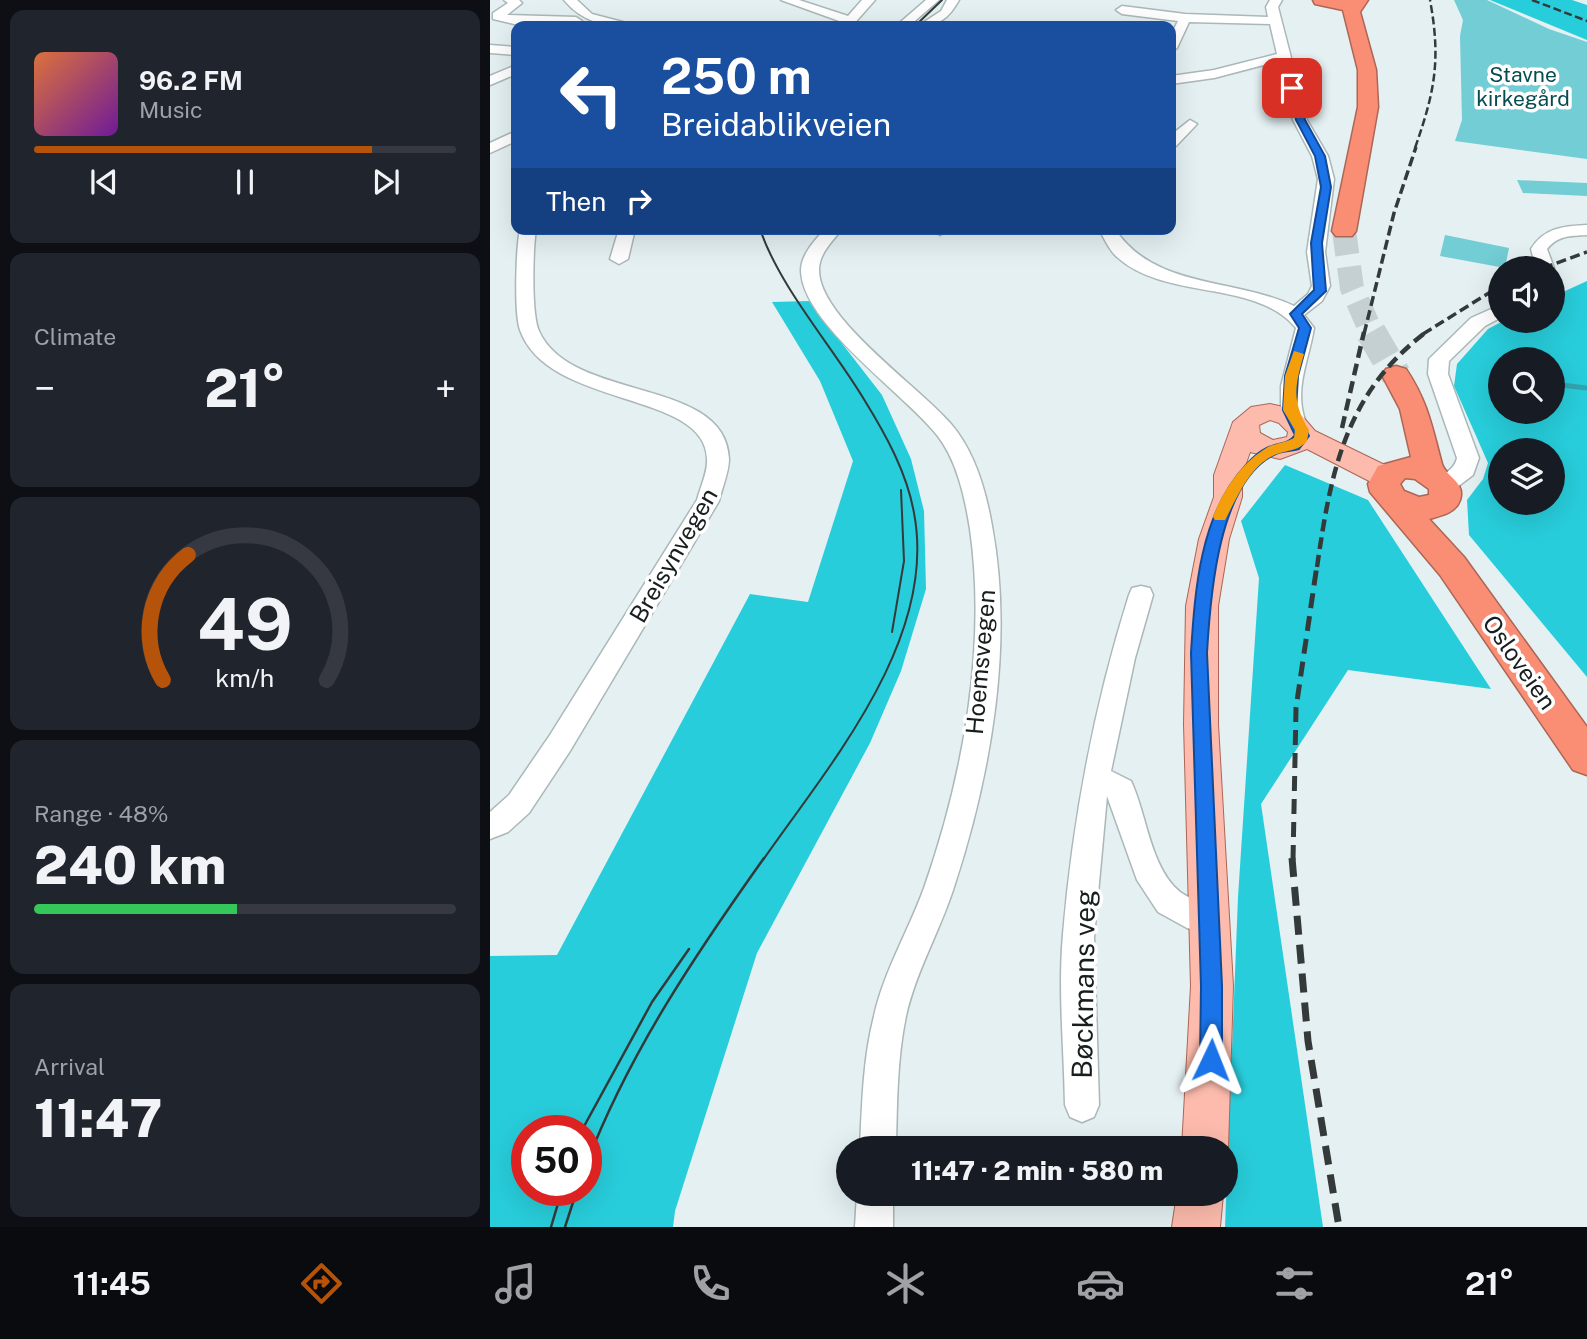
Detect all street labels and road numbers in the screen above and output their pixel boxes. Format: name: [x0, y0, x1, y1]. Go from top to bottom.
street label: Breisynvegen: [623, 483, 723, 627]
street label: Hoemsvegen: [960, 588, 1000, 736]
street label: Osloveien: [1477, 610, 1563, 714]
street label: Bøckmans veg: [1065, 889, 1101, 1079]

